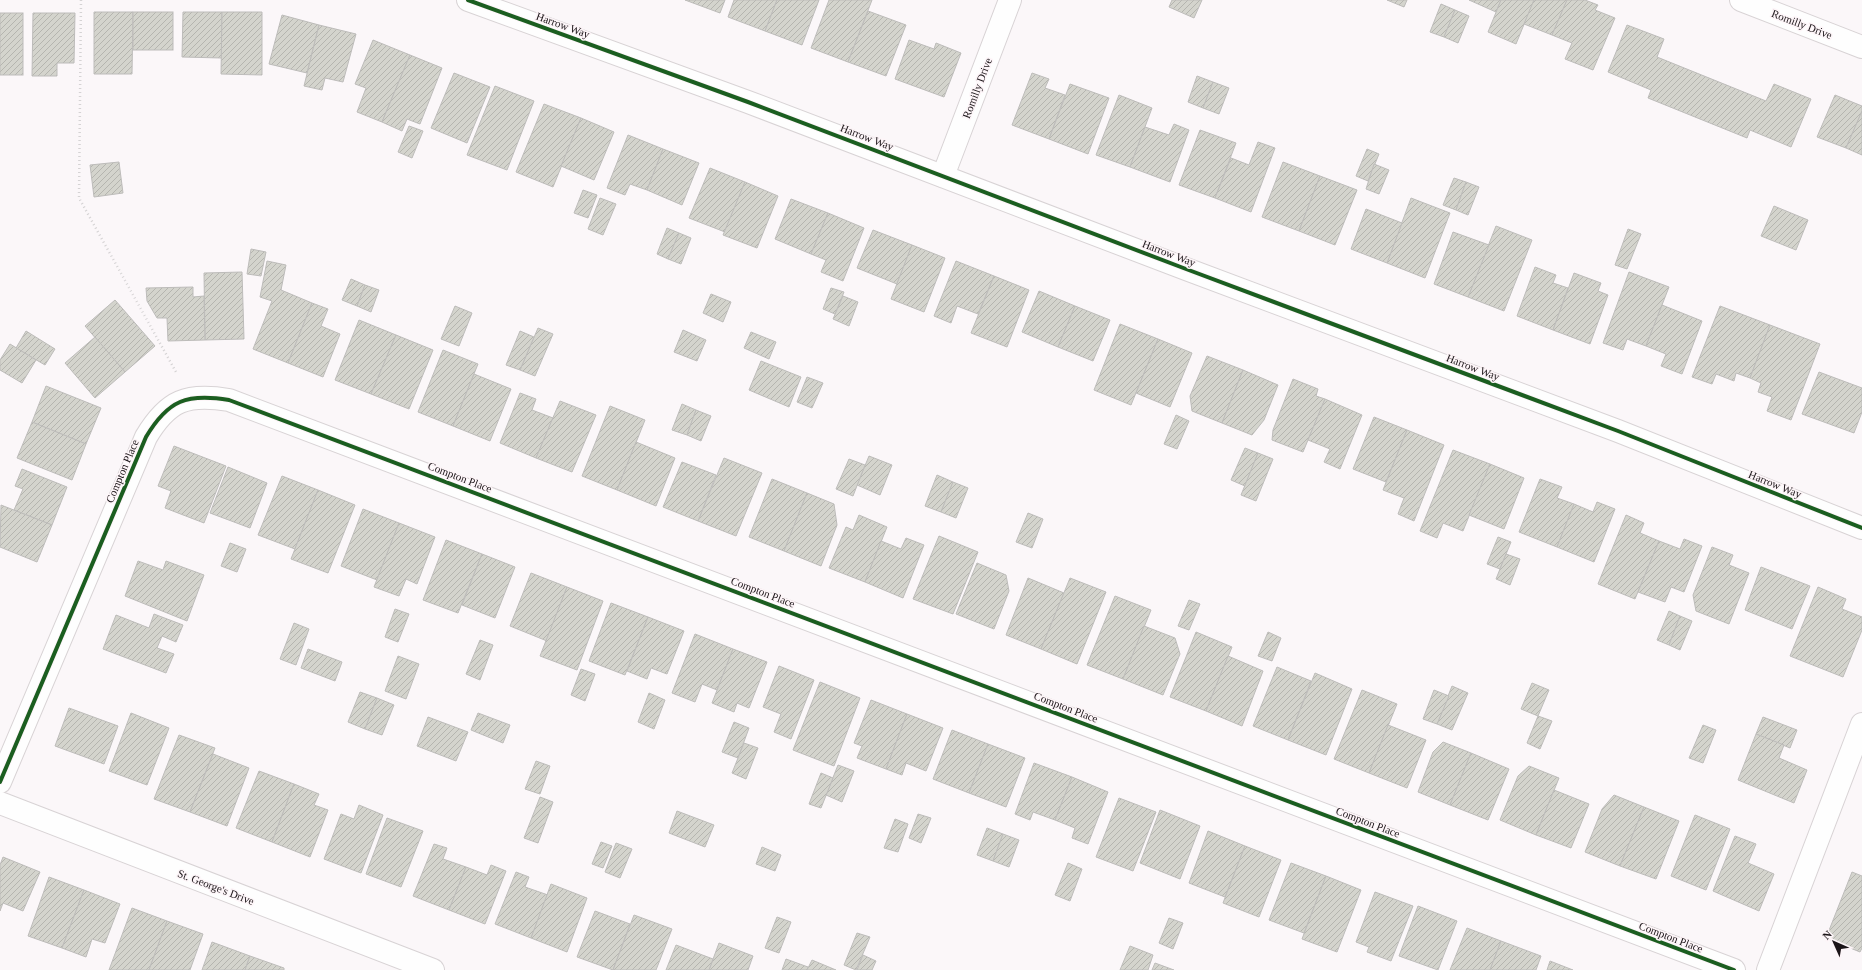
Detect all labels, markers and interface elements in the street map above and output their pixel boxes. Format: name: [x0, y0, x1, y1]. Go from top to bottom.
street label: Romilly Drive: [1770, 7, 1834, 41]
street label: Harrow Way: [535, 10, 592, 40]
street label: Romilly Drive: [960, 56, 994, 120]
street label: Harrow Way: [839, 121, 896, 153]
street label: Harrow Way: [1141, 237, 1198, 269]
street label: Harrow Way: [1445, 351, 1502, 383]
street label: Compton Place: [103, 437, 141, 504]
street label: Compton Place: [426, 459, 494, 495]
street label: Harrow Way: [1747, 468, 1804, 500]
street label: Compton Place: [729, 574, 797, 610]
street label: Compton Place: [1032, 689, 1100, 725]
street label: Compton Place: [1334, 804, 1402, 840]
street label: St. George's Drive: [176, 867, 256, 907]
street label: Compton Place: [1637, 919, 1705, 955]
north arrow: [1814, 922, 1854, 962]
text: N: [1820, 928, 1834, 942]

